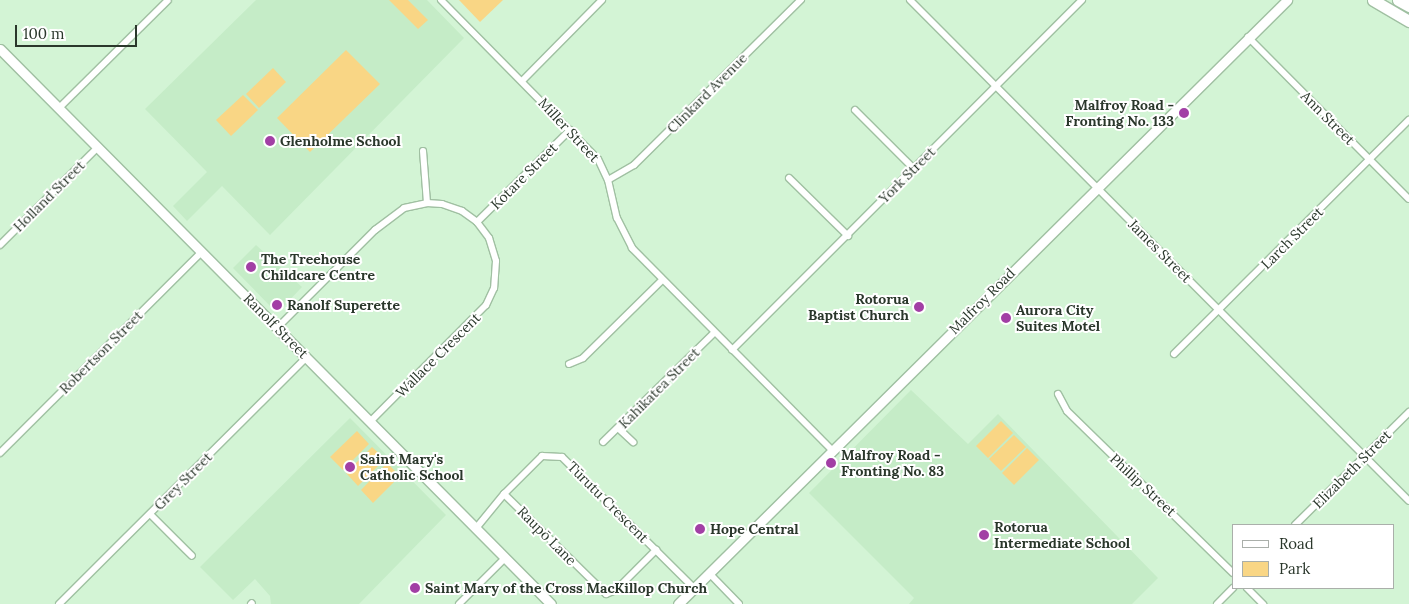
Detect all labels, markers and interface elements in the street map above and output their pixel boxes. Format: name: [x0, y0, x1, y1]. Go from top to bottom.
scale bar: [18, 15, 140, 47]
text: 100 m: [23, 24, 64, 43]
street label: Clinkard Avenue: [663, 49, 751, 137]
street label: Ann Street: [1298, 88, 1358, 148]
street label: Miller Street: [535, 94, 603, 166]
place label: Malfroy Road - Fronting No. 133: [1065, 97, 1174, 130]
marker: Malfroy Road - Fronting No. 133: [1178, 107, 1190, 119]
place label: Glenholme School: [280, 133, 401, 149]
marker: Glenholme School: [264, 135, 276, 147]
street label: Kotare Street: [487, 139, 561, 213]
street label: York Street: [875, 143, 939, 207]
street label: Holland Street: [10, 157, 88, 235]
street label: Larch Street: [1257, 203, 1327, 273]
street label: James Street: [1125, 216, 1195, 286]
place label: The Treehouse Childcare Centre: [261, 251, 375, 284]
marker: The Treehouse Childcare Centre: [245, 261, 257, 273]
street label: Malfroy Road: [946, 265, 1018, 337]
street label: Ranolf Street: [240, 290, 312, 362]
place label: Rotorua Baptist Church: [808, 291, 909, 324]
place label: Ranolf Superette: [287, 297, 400, 313]
marker: Ranolf Superette: [271, 299, 283, 311]
marker: Rotorua Baptist Church: [913, 301, 925, 313]
place label: Aurora City Suites Motel: [1016, 302, 1100, 334]
street label: Robertson Street: [56, 307, 146, 397]
street label: Wallace Crescent: [392, 309, 484, 401]
marker: Aurora City Suites Motel: [1000, 312, 1012, 324]
street label: Kahikatea Street: [615, 344, 703, 432]
street label: Elizabeth Street: [1309, 426, 1395, 512]
place label: Malfroy Road - Fronting No. 83: [841, 447, 944, 480]
street label: Grey Street: [151, 449, 215, 513]
street label: Phillip Street: [1107, 450, 1179, 520]
place label: Saint Mary's Catholic School: [360, 451, 464, 484]
marker: Malfroy Road - Fronting No. 83: [825, 457, 837, 469]
street label: Tūrutu Crescent: [564, 458, 652, 546]
marker: Saint Mary's Catholic School: [344, 461, 356, 473]
street label: Raupō Lane: [514, 503, 580, 569]
place label: Rotorua Intermediate School: [994, 519, 1130, 552]
place label: Hope Central: [710, 521, 799, 537]
marker: Hope Central: [694, 523, 706, 535]
legend: [1232, 524, 1394, 589]
marker: Rotorua Intermediate School: [978, 529, 990, 541]
text: Road: [1279, 534, 1314, 553]
text: Park: [1279, 559, 1310, 578]
place label: Saint Mary of the Cross MacKillop Church: [425, 580, 707, 596]
marker: Saint Mary of the Cross MacKillop Church: [409, 582, 421, 594]

